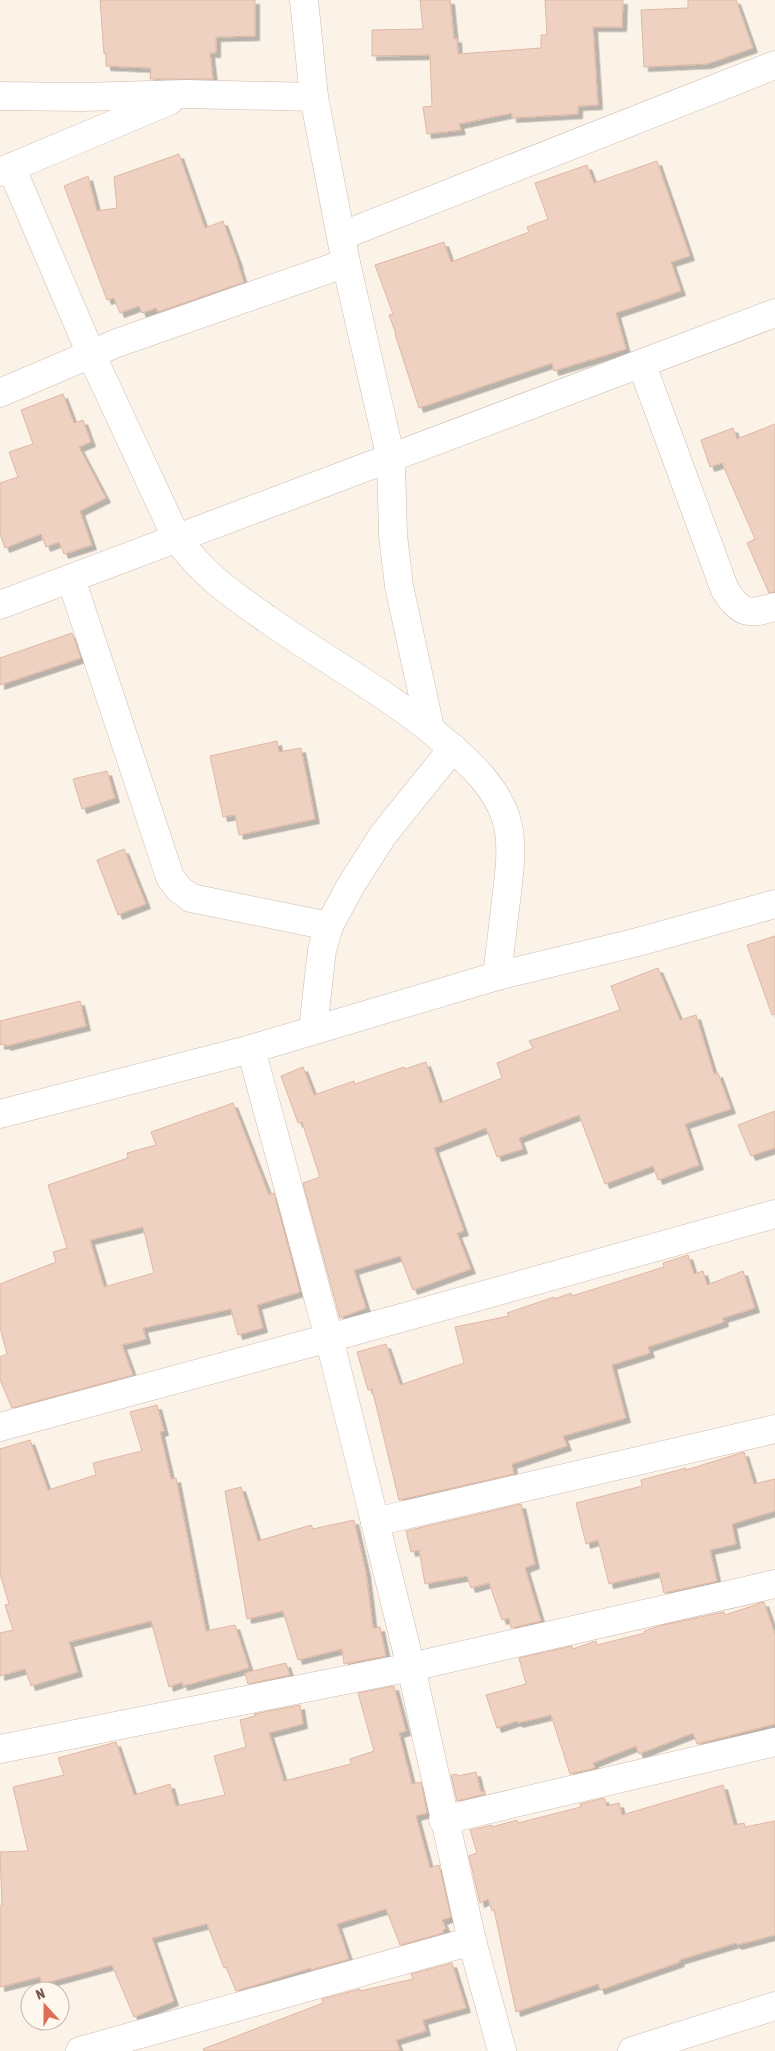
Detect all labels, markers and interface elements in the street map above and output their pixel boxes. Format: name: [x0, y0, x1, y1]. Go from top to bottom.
north arrow: [20, 1981, 70, 2031]
text: N: [34, 1985, 47, 2003]

